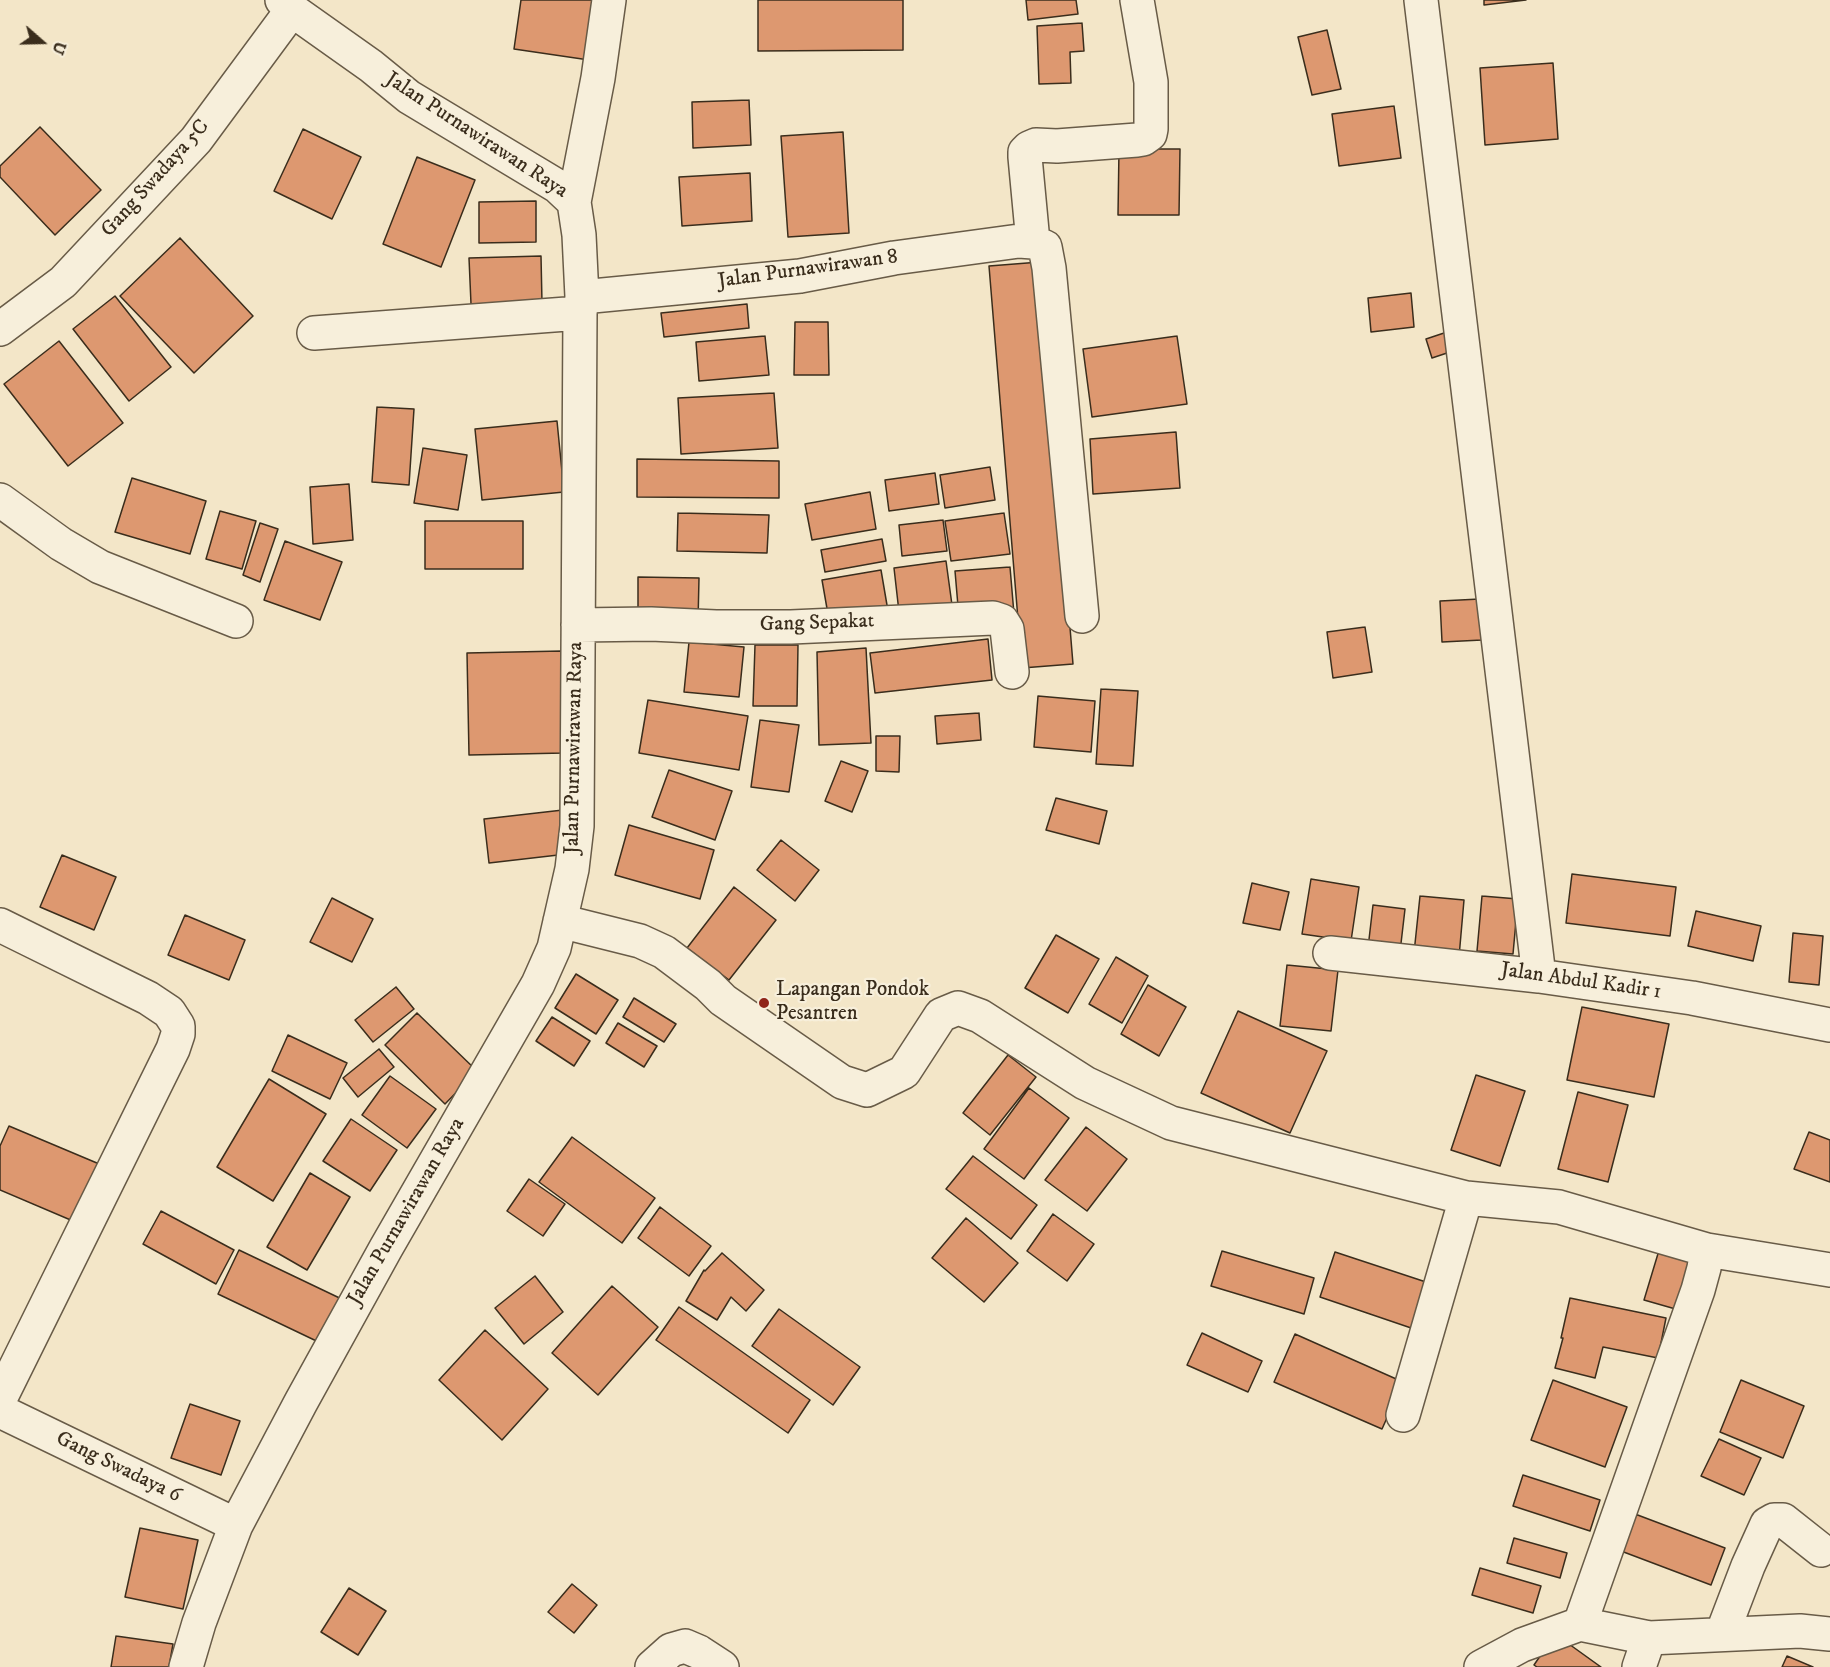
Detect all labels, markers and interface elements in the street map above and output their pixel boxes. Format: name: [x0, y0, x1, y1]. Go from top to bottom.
north arrow: [12, 12, 72, 72]
text: U: [47, 39, 70, 57]
street label: Jalan Purnawirawan Raya: [380, 68, 572, 204]
street label: Gang Swadaya 5C: [97, 115, 215, 243]
street label: Jalan Purnawirawan 8: [716, 245, 900, 295]
street label: Gang Sepakat: [759, 609, 875, 639]
street label: Jalan Purnawirawan Raya: [561, 642, 589, 854]
street label: Jalan Abdul Kadir 1: [1499, 958, 1663, 1006]
place label: Lapangan Pondok Pesantren: [776, 978, 929, 1028]
marker: Lapangan Pondok Pesantren: [757, 996, 771, 1010]
street label: Jalan Purnawirawan Raya: [343, 1114, 471, 1310]
street label: Gang Swadaya 6: [51, 1427, 185, 1509]

